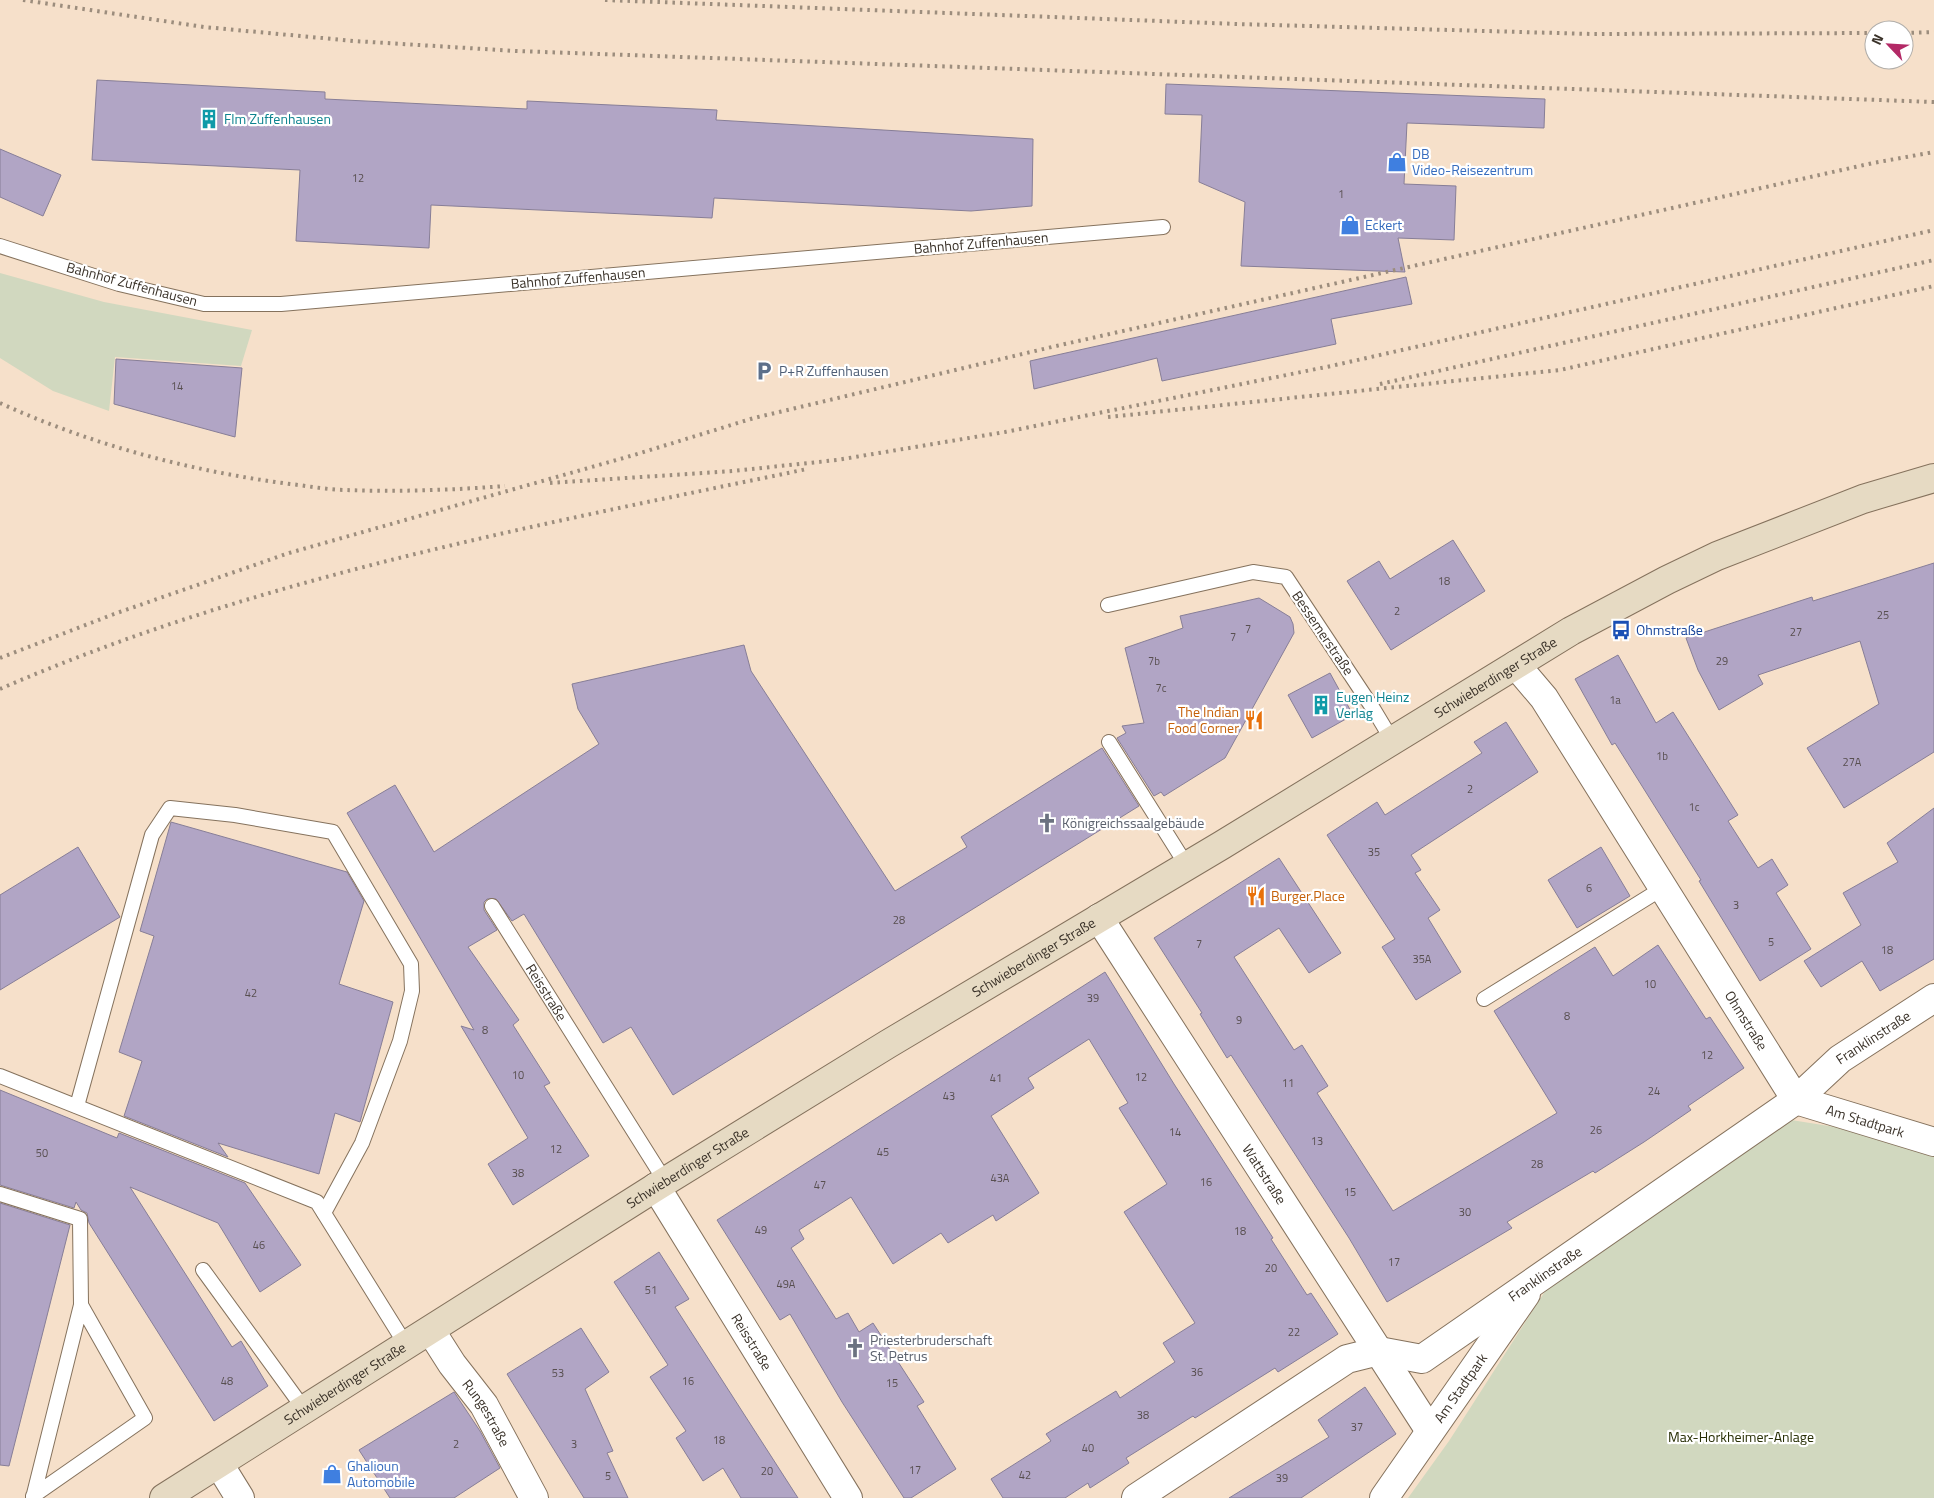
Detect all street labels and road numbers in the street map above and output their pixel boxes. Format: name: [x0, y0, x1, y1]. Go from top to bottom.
street label: Bahnhof Zuffenhausen: [913, 226, 1049, 259]
street label: Bahnhof Zuffenhausen: [64, 256, 200, 311]
street label: Bahnhof Zuffenhausen: [510, 261, 646, 294]
street label: Bessemerstraße: [1287, 586, 1359, 679]
street label: Schwieberdinger Straße: [1430, 631, 1561, 723]
street label: Schwieberdinger Straße: [967, 912, 1099, 1002]
street label: Reisstraße: [521, 960, 573, 1025]
street label: Ohmstraße: [1720, 986, 1773, 1054]
street label: Franklinstraße: [1831, 1005, 1914, 1069]
street label: Am Stadtpark: [1824, 1099, 1907, 1142]
street label: Schwieberdinger Straße: [622, 1121, 753, 1213]
street label: Wattstraße: [1238, 1140, 1292, 1208]
street label: Franklinstraße: [1504, 1240, 1586, 1306]
street label: Reisstraße: [726, 1309, 778, 1374]
street label: Schwieberdinger Straße: [280, 1337, 410, 1430]
street label: Am Stadtpark: [1428, 1348, 1492, 1427]
street label: Rungestraße: [457, 1374, 515, 1450]

